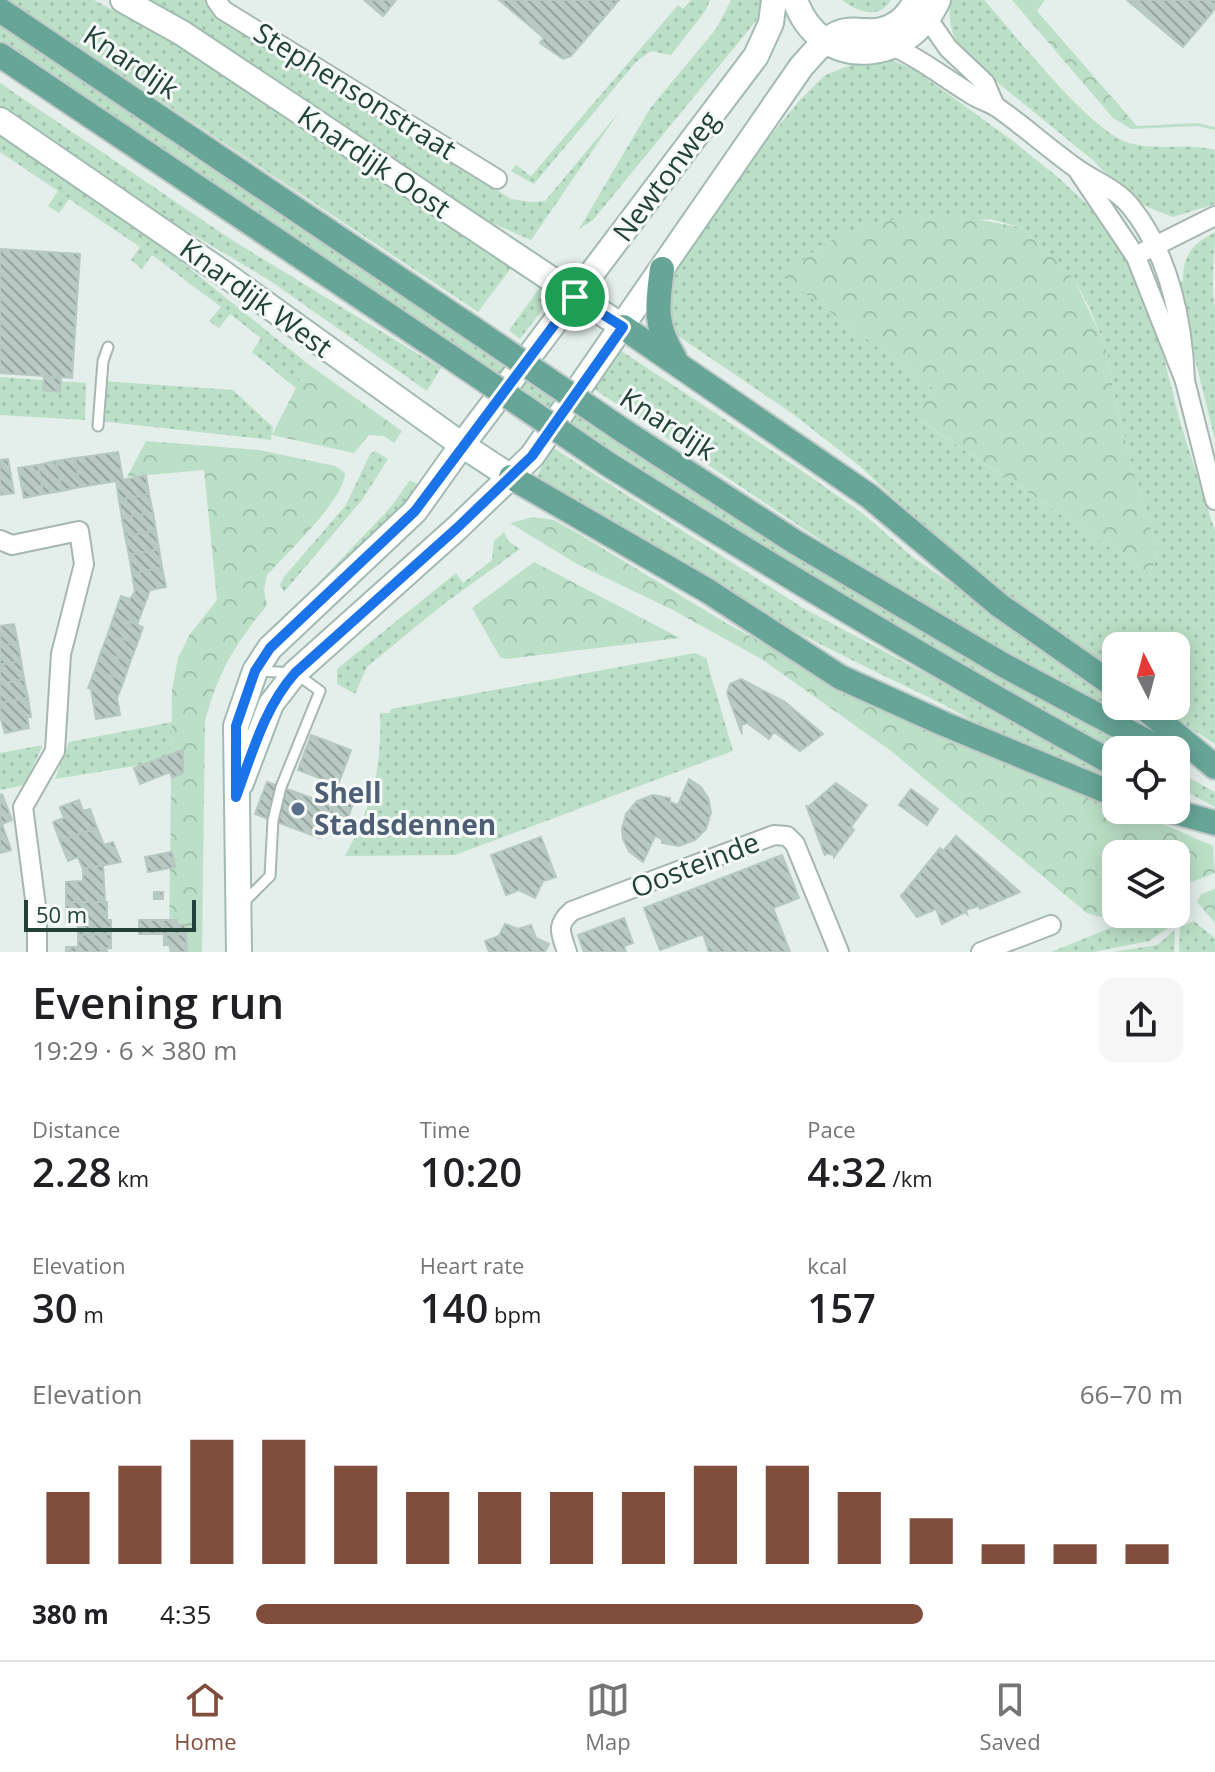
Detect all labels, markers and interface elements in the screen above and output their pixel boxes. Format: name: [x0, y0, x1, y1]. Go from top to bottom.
street label: Stephensonstraat: [247, 13, 464, 168]
street label: Knardijk: [76, 15, 187, 107]
street label: Knardijk Oost: [291, 96, 458, 226]
street label: Newtonweg: [603, 102, 727, 249]
street label: Knardijk West: [173, 229, 340, 365]
pin: [541, 263, 609, 331]
icon: arrive: [553, 275, 597, 319]
street label: Knardijk: [613, 378, 724, 468]
north arrow: [1102, 632, 1190, 720]
map controls: [1102, 632, 1190, 928]
button: locate: [1102, 736, 1190, 824]
place label: Shell Stadsdennen: [314, 773, 496, 843]
marker: Shell Stadsdennen: [289, 800, 307, 818]
street label: Oosteinde: [625, 822, 764, 906]
button: layers: [1102, 840, 1190, 928]
scale bar: [24, 896, 196, 932]
text: 50 m: [36, 899, 87, 929]
text: Evening run: [32, 972, 284, 1032]
button: share: [1099, 978, 1183, 1062]
text: 19:29 · 6 × 380 m: [32, 1032, 237, 1068]
text: Distance: [32, 1114, 120, 1144]
text: Time: [420, 1114, 470, 1144]
text: Pace: [807, 1114, 856, 1144]
text: 2.28: [32, 1144, 112, 1199]
text: 10:20: [420, 1144, 522, 1199]
text: 4:32: [807, 1144, 887, 1199]
text: km: [112, 1163, 149, 1193]
text: /km: [887, 1163, 933, 1193]
text: Elevation: [32, 1250, 125, 1280]
text: Heart rate: [420, 1250, 524, 1280]
text: kcal: [807, 1250, 847, 1280]
text: 30: [32, 1280, 78, 1335]
text: 140: [420, 1280, 488, 1335]
text: 157: [807, 1280, 876, 1335]
text: m: [78, 1299, 104, 1329]
text: bpm: [488, 1299, 541, 1329]
text: Elevation: [32, 1376, 142, 1412]
text: 66–70 m: [1080, 1376, 1183, 1412]
text: 380 m: [32, 1596, 109, 1632]
text: 4:35: [160, 1596, 211, 1632]
tab: Home: [174, 1678, 237, 1756]
tab: Map: [585, 1678, 631, 1756]
tab: Saved: [980, 1678, 1041, 1756]

